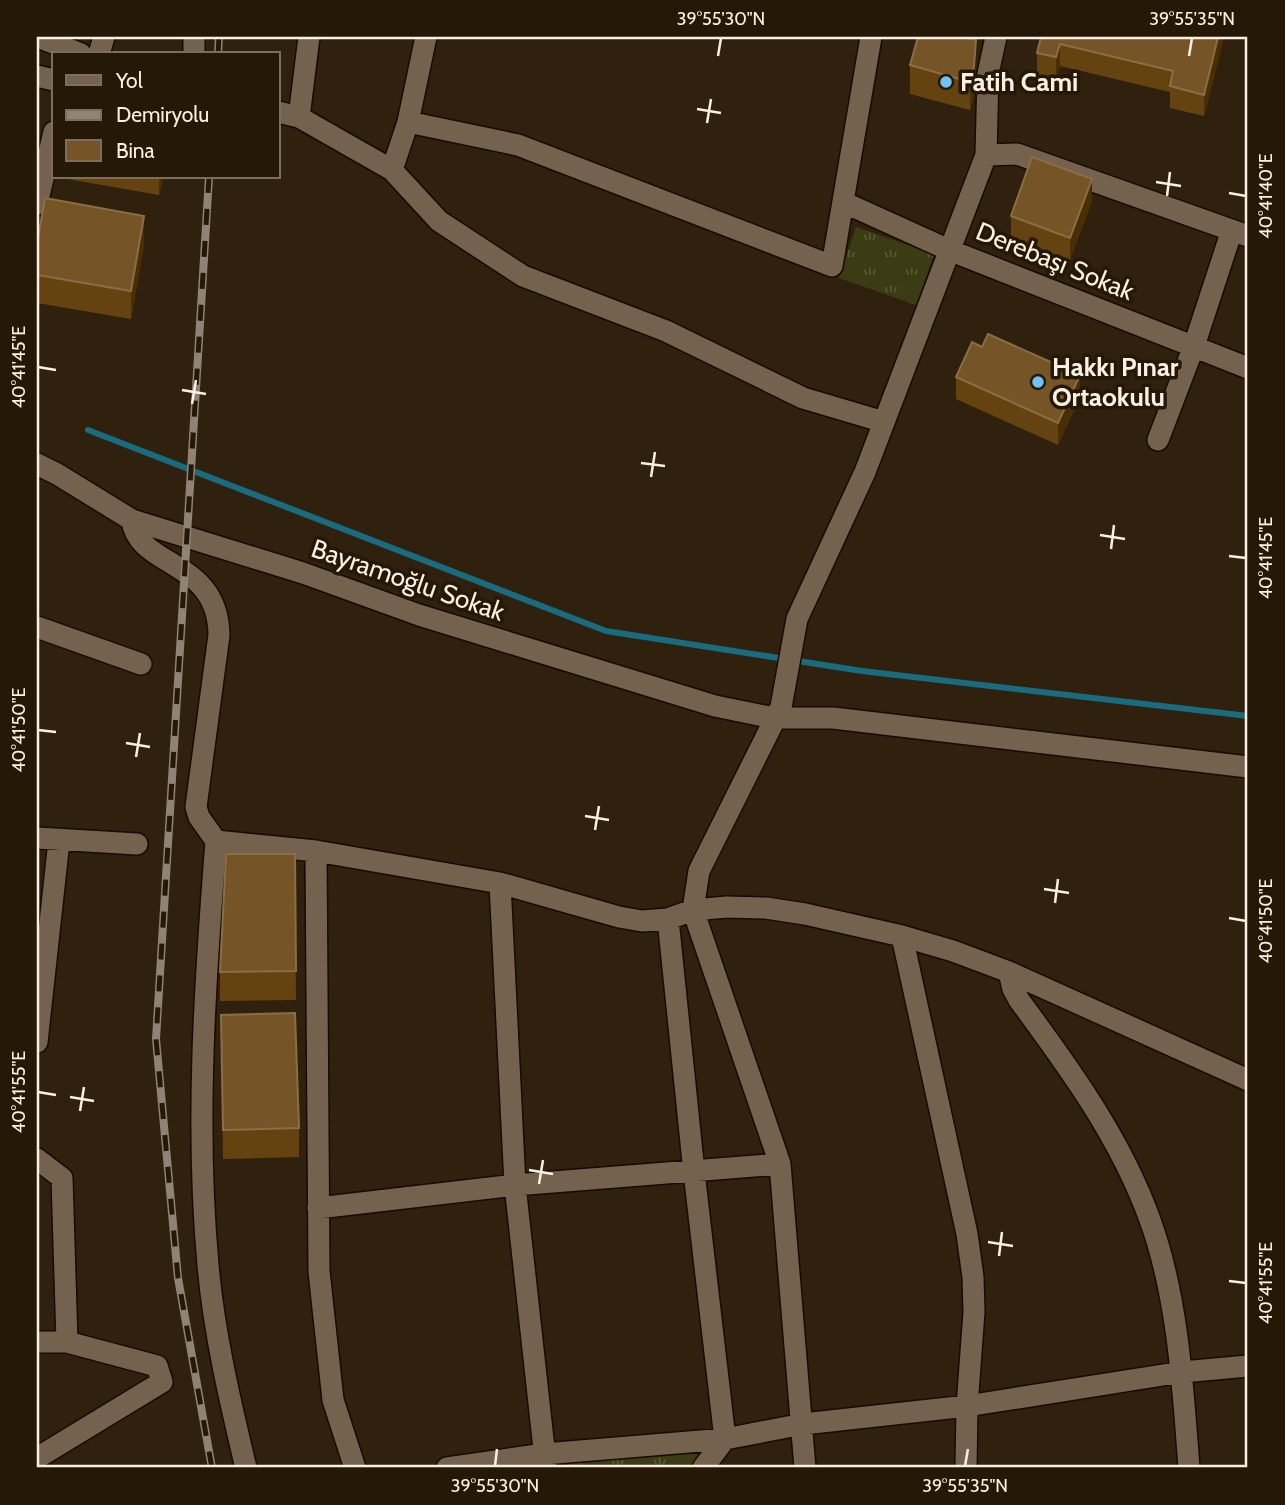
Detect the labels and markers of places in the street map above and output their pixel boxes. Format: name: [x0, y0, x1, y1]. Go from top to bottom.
place label: Fatih Cami: [960, 66, 1078, 98]
marker: Fatih Cami: [938, 74, 954, 90]
place label: Hakkı Pınar Ortaokulu: [1052, 351, 1179, 413]
marker: Hakkı Pınar Ortaokulu: [1030, 374, 1046, 390]

